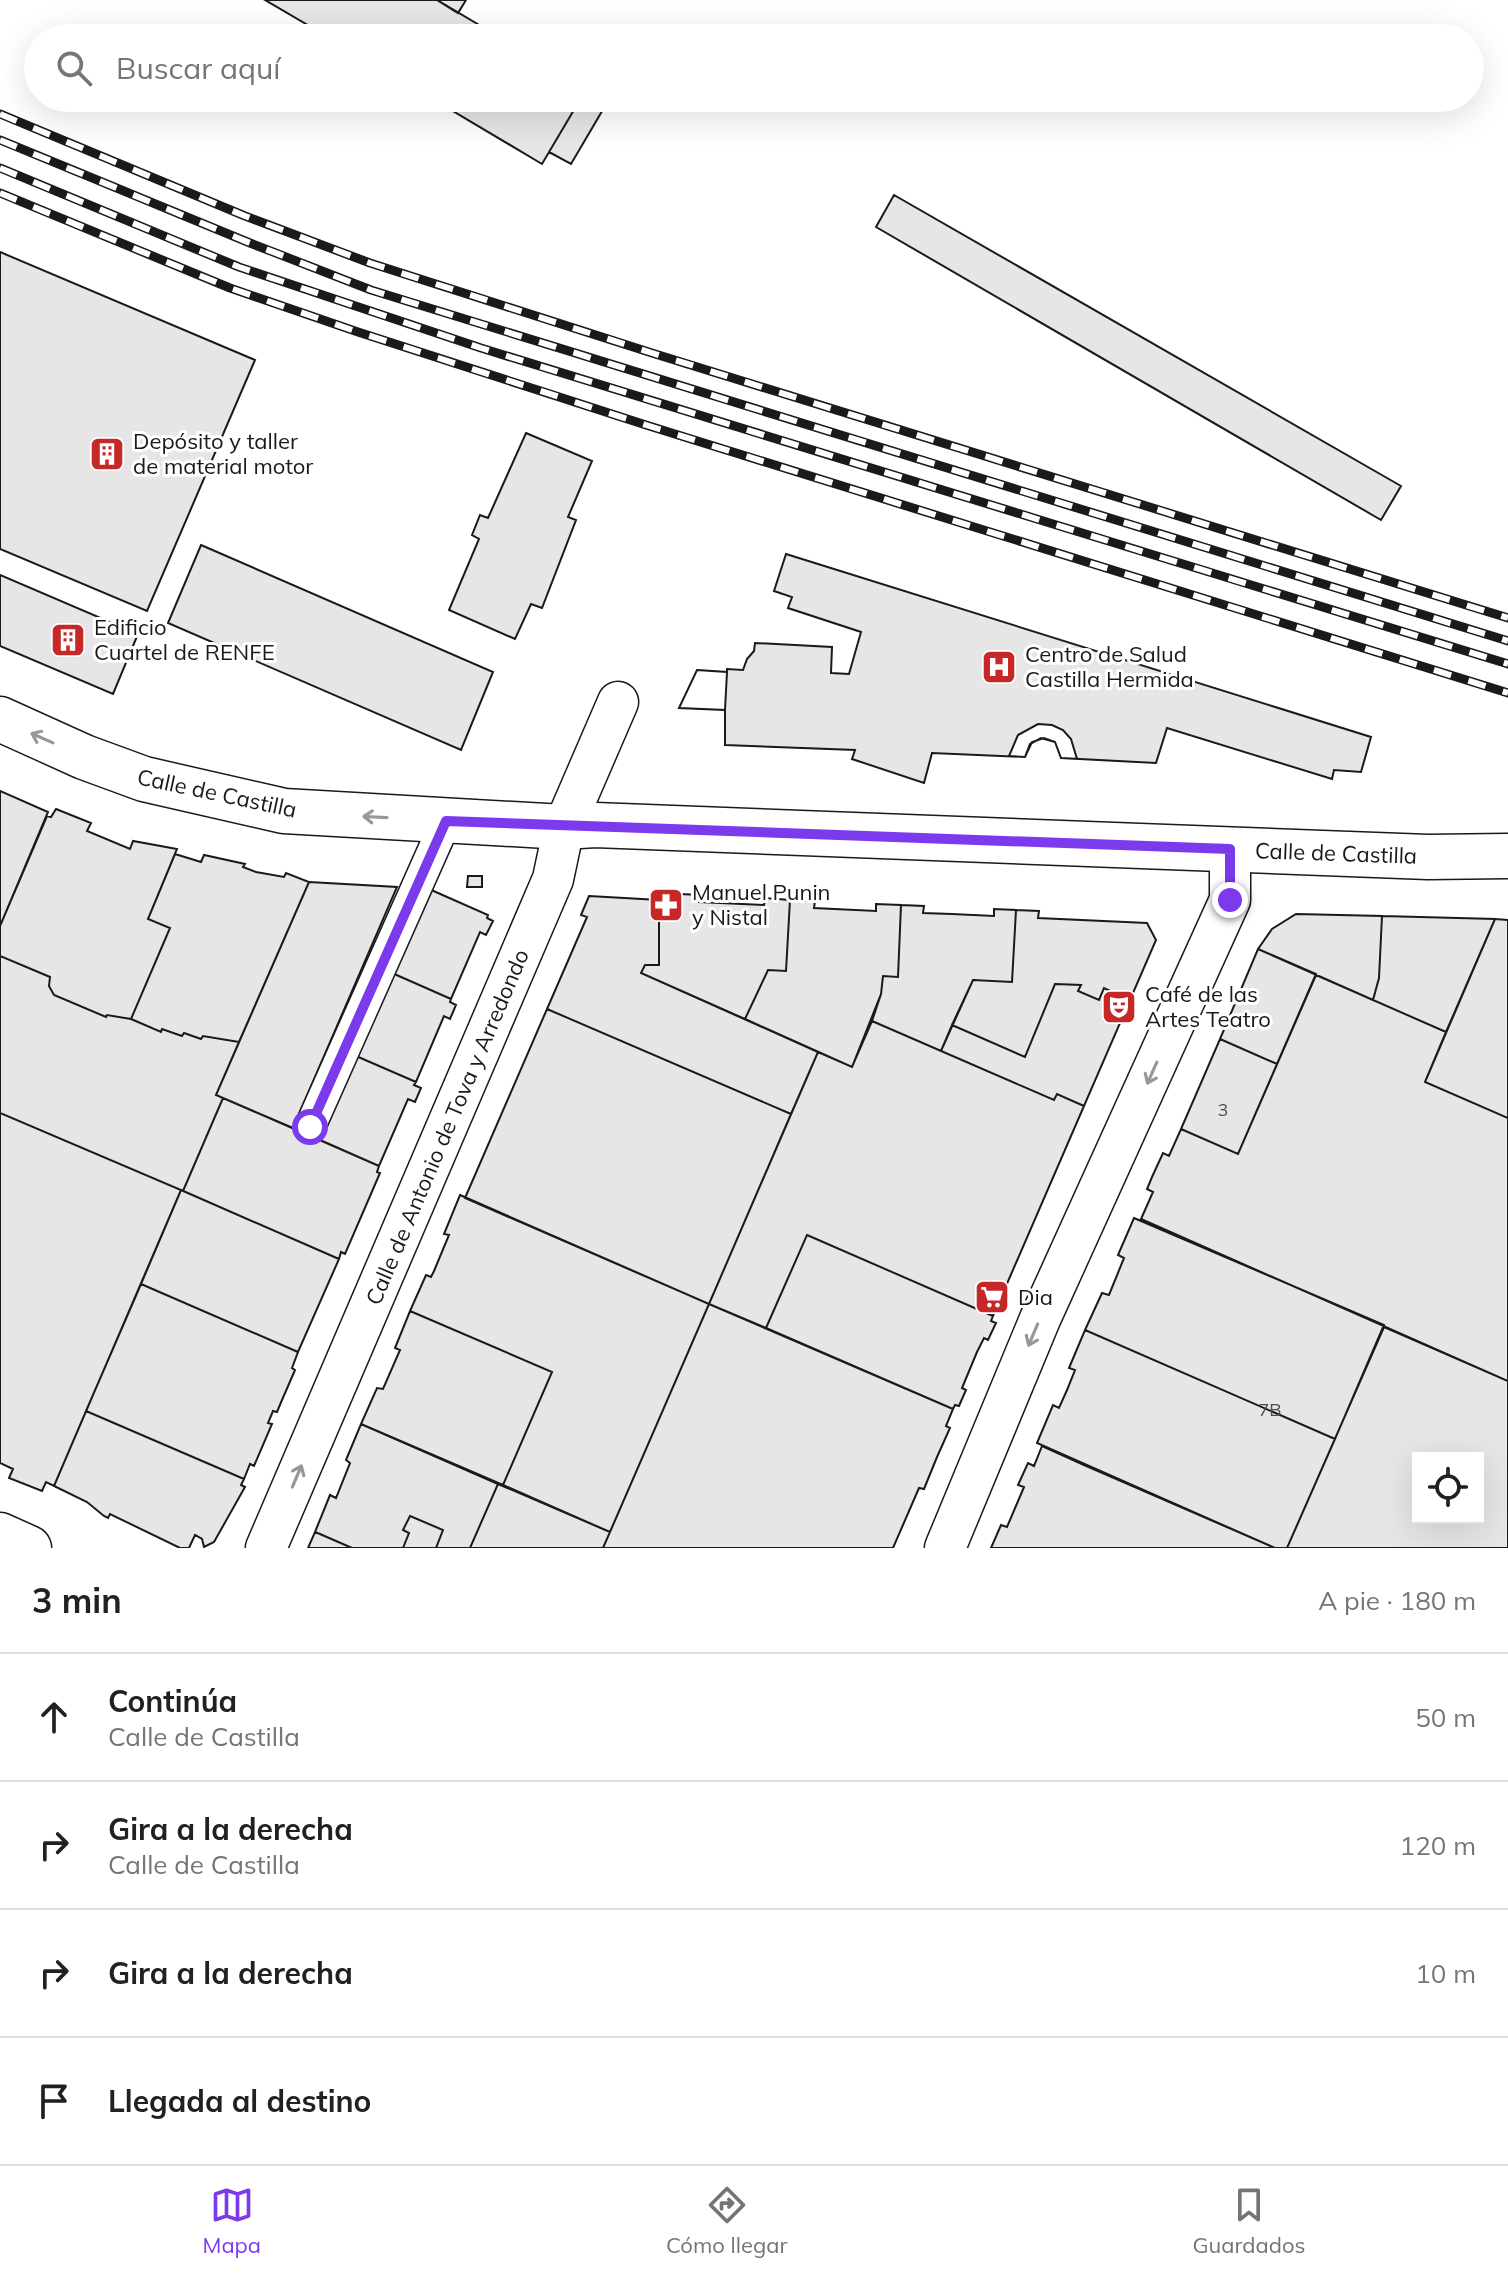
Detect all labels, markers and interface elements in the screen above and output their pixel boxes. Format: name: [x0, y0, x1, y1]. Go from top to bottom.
search box: [24, 24, 1484, 112]
icon: search: [52, 46, 96, 90]
text: Buscar aquí: [116, 49, 281, 87]
place label: Depósito y taller de material motor: [133, 427, 313, 480]
building icon: Depósito y taller de material motor: [88, 435, 126, 473]
place label: Edificio Cuartel de RENFE: [94, 613, 275, 666]
building icon: Edificio Cuartel de RENFE: [49, 621, 87, 659]
place label: Centro de Salud Castilla Hermida: [1025, 640, 1194, 693]
hospital icon: Centro de Salud Castilla Hermida: [980, 648, 1018, 686]
one-way arrow: [30, 730, 54, 745]
street label: Calle de Castilla: [135, 762, 299, 824]
one-way arrow: [362, 809, 389, 824]
street label: Calle de Castilla: [1254, 836, 1418, 870]
place label: Manuel Punin y Nistal: [692, 878, 831, 931]
route end: [1212, 882, 1248, 918]
pharmacy icon: Manuel Punin y Nistal: [647, 886, 685, 924]
street label: Calle de Antonio de Tova y Arredondo: [359, 945, 535, 1309]
place label: Café de las Artes Teatro: [1145, 980, 1271, 1033]
theatre icon: Café de las Artes Teatro: [1100, 988, 1138, 1026]
one-way arrow: [1143, 1060, 1158, 1085]
house number: 3: [1218, 1098, 1228, 1121]
route start: [292, 1109, 328, 1145]
supermarket icon: Dia: [973, 1278, 1011, 1316]
place label: Dia: [1018, 1283, 1053, 1311]
one-way arrow: [1025, 1323, 1039, 1347]
house number: 7B: [1258, 1398, 1282, 1421]
map controls: [1412, 1452, 1484, 1524]
button: locate: [1412, 1452, 1484, 1524]
one-way arrow: [290, 1464, 305, 1489]
text: 3 min: [32, 1579, 122, 1622]
text: A pie · 180 m: [1318, 1584, 1476, 1617]
text: Continúa: [108, 1682, 237, 1720]
icon: ahead: [32, 1695, 76, 1739]
text: 50 m: [1415, 1701, 1476, 1734]
text: Calle de Castilla: [108, 1720, 300, 1753]
text: Gira a la derecha: [108, 1810, 353, 1848]
icon: right: [32, 1823, 76, 1867]
text: 120 m: [1400, 1829, 1476, 1862]
text: Calle de Castilla: [108, 1848, 300, 1881]
icon: right: [32, 1951, 76, 1995]
text: Gira a la derecha: [108, 1954, 353, 1992]
text: 10 m: [1415, 1957, 1476, 1990]
icon: arrive: [32, 2079, 76, 2123]
text: Llegada al destino: [108, 2082, 371, 2120]
tab: Mapa: [203, 2183, 261, 2259]
tab: Cómo llegar: [666, 2183, 787, 2259]
tab: Guardados: [1193, 2183, 1305, 2259]

